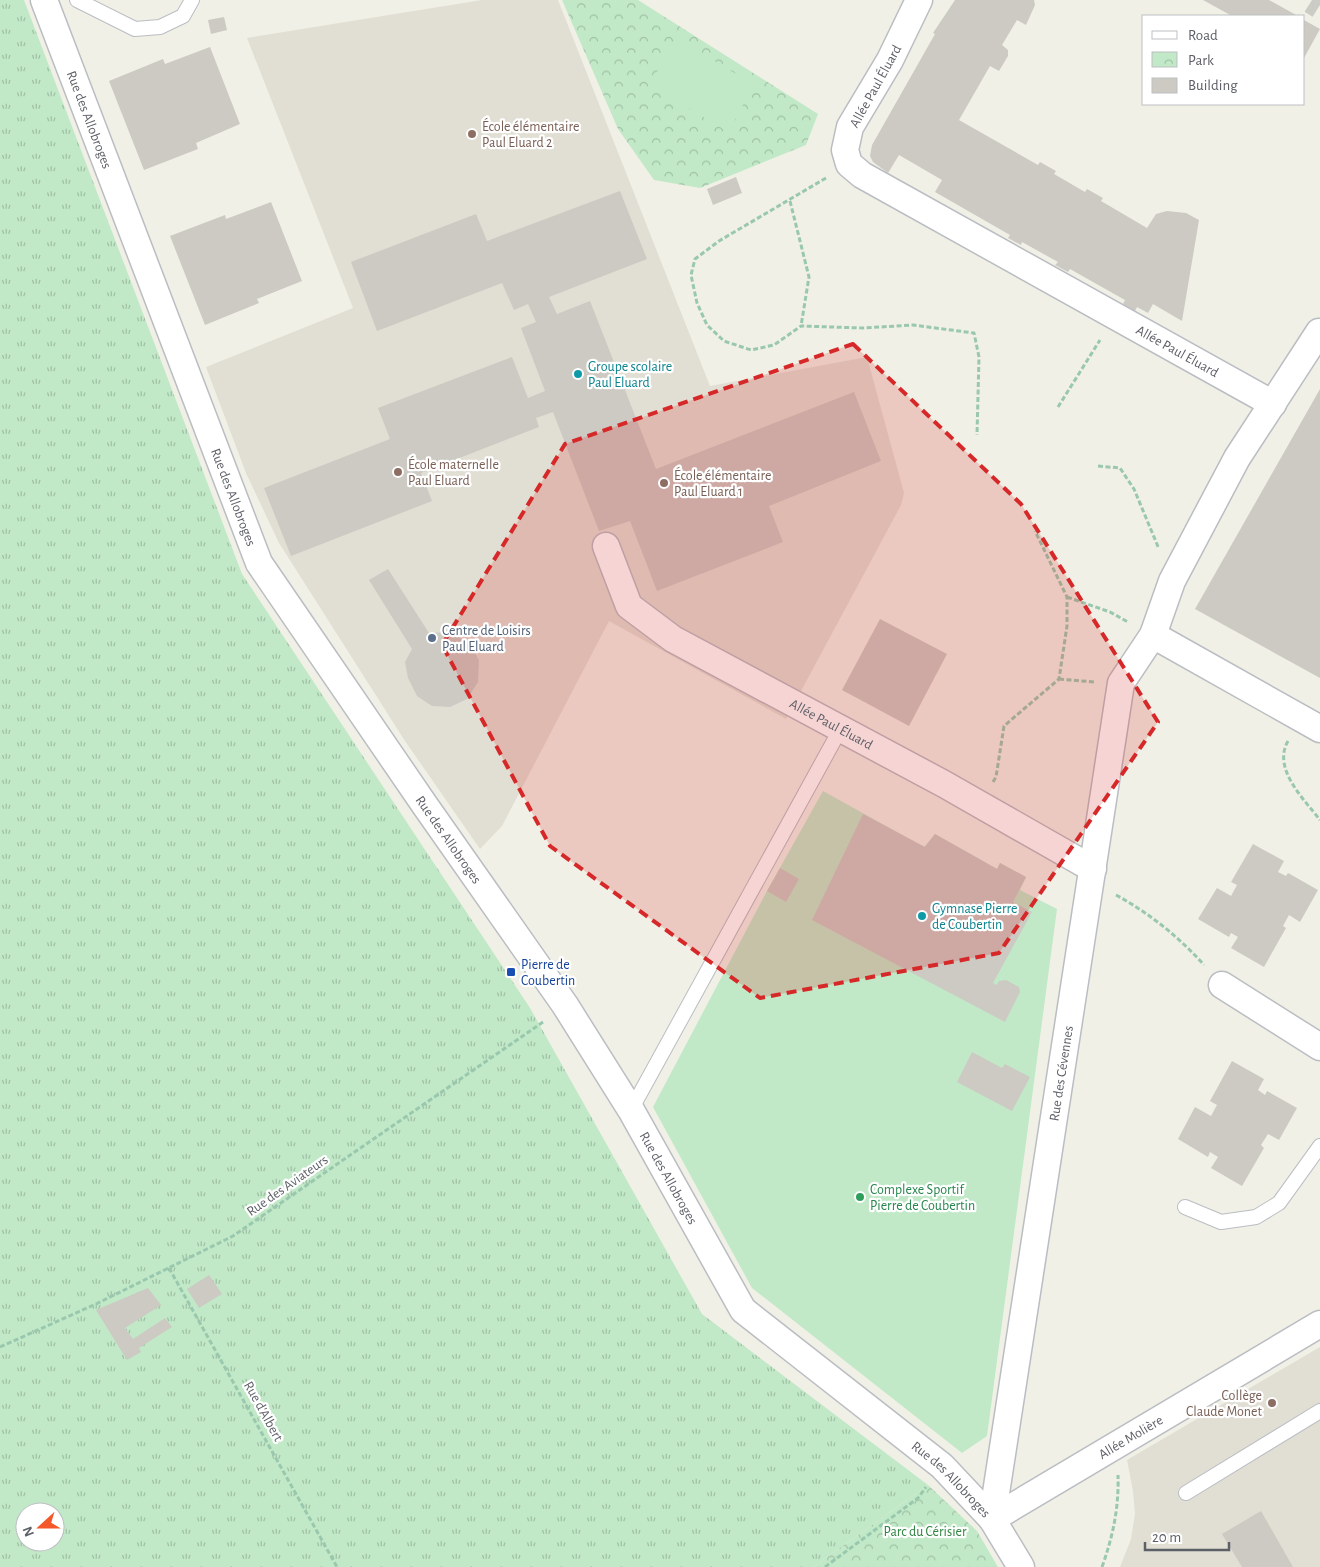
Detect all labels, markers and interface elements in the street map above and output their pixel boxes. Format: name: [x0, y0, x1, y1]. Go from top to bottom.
legend: [1142, 15, 1305, 105]
text: Road: [1188, 28, 1218, 43]
street label: Allée Paul Éluard: [845, 41, 904, 130]
text: Park: [1188, 53, 1214, 68]
street label: Rue des Allobroges: [64, 69, 114, 171]
text: Building: [1188, 78, 1238, 93]
place label: École élémentaire Paul Eluard 2: [482, 117, 579, 150]
marker: École élémentaire Paul Eluard 2: [466, 128, 478, 140]
street label: Allée Paul Éluard: [1133, 323, 1221, 380]
place label: Groupe scolaire Paul Eluard: [588, 360, 672, 390]
marker: Groupe scolaire Paul Eluard: [572, 368, 584, 380]
street label: Rue des Allobroges: [208, 447, 258, 548]
place label: École maternelle Paul Eluard: [408, 455, 499, 488]
marker: École maternelle Paul Eluard: [392, 466, 404, 478]
place label: École élémentaire Paul Eluard 1: [674, 466, 771, 499]
marker: École élémentaire Paul Eluard 1: [658, 477, 670, 489]
place label: Centre de Loisirs Paul Eluard: [442, 624, 531, 654]
marker: Centre de Loisirs Paul Eluard: [426, 632, 438, 644]
street label: Allée Paul Éluard: [787, 697, 875, 753]
street label: Rue des Allobroges: [413, 794, 483, 886]
place label: Gymnase Pierre de Coubertin: [932, 902, 1017, 932]
marker: Gymnase Pierre de Coubertin: [916, 910, 928, 922]
place label: Pierre de Coubertin: [521, 958, 575, 988]
marker: Pierre de Coubertin: [505, 966, 517, 978]
street label: Rue des Cévennes: [1048, 1025, 1076, 1122]
street label: Rue des Allobroges: [637, 1130, 699, 1227]
street label: Rue des Aviateurs: [244, 1153, 331, 1219]
place label: Complexe Sportif Pierre de Coubertin: [870, 1183, 975, 1213]
marker: Complexe Sportif Pierre de Coubertin: [854, 1191, 866, 1203]
street label: Rue d'Albert: [241, 1379, 286, 1444]
place label: Collège Claude Monet: [1186, 1389, 1263, 1419]
marker: Collège Claude Monet: [1266, 1397, 1278, 1409]
street label: Allée Molière: [1096, 1413, 1166, 1462]
street label: Rue des Allobroges: [909, 1439, 993, 1521]
north arrow: [15, 1502, 65, 1552]
scale bar: [1145, 1520, 1229, 1552]
text: N: [21, 1524, 37, 1538]
park label: Parc du Cérisier: [883, 1525, 967, 1539]
text: 20 m: [1152, 1530, 1181, 1545]

